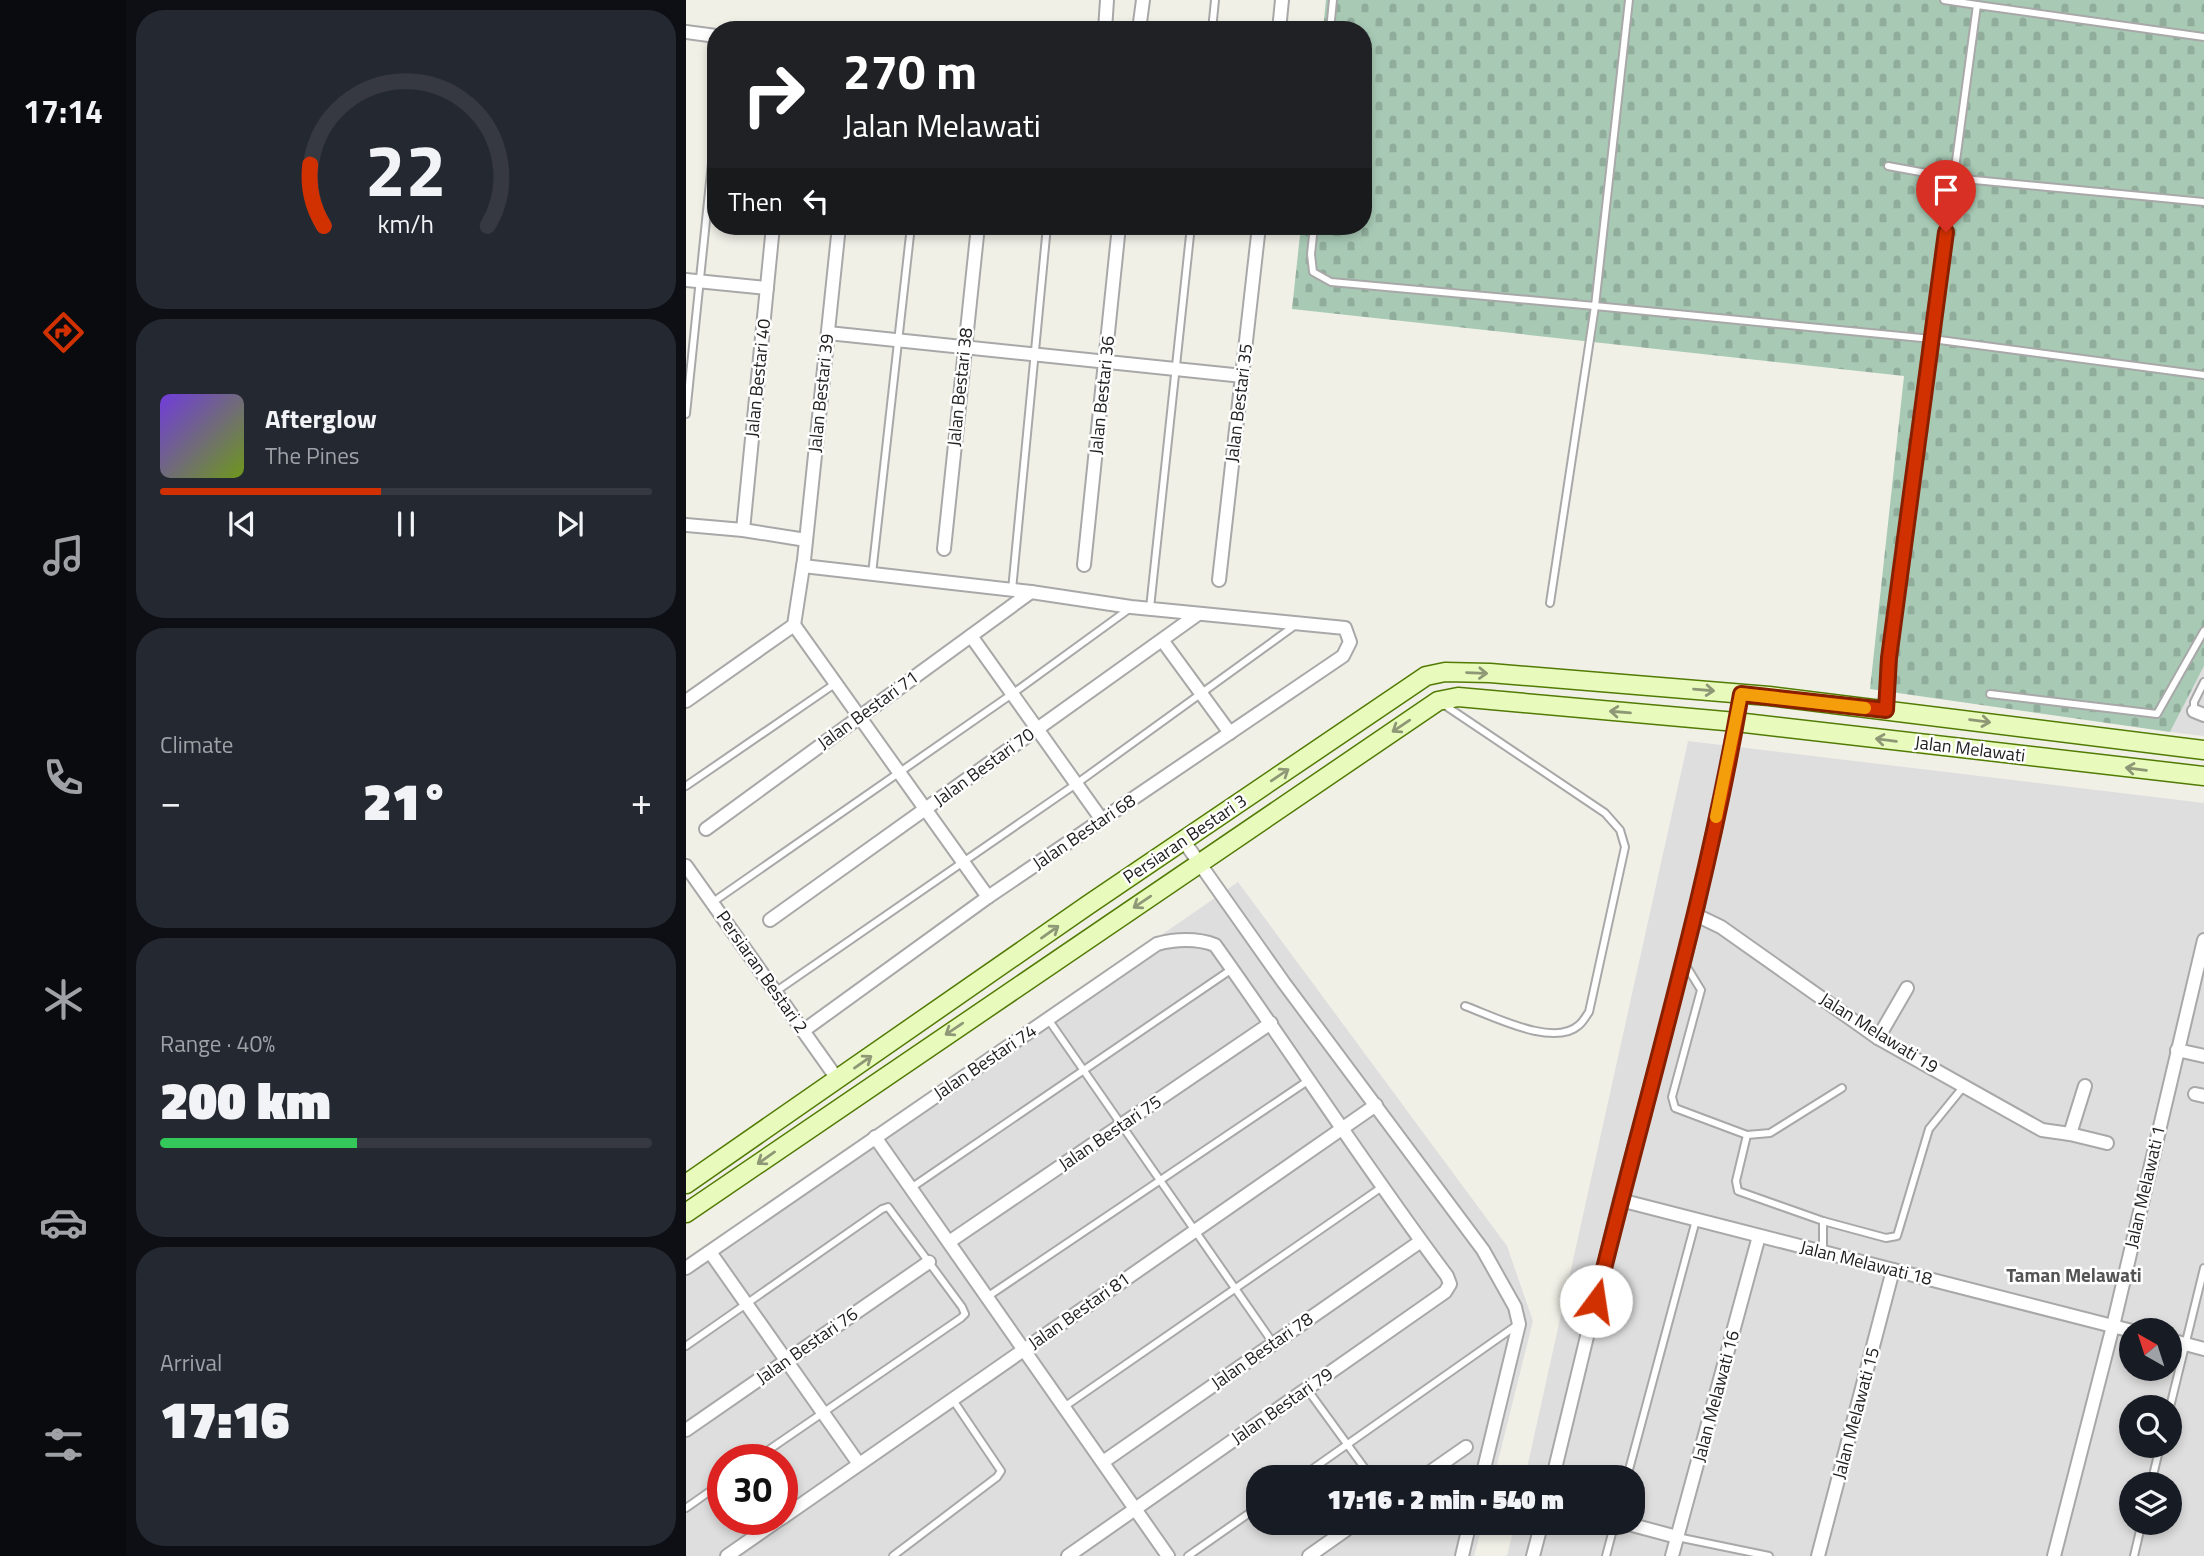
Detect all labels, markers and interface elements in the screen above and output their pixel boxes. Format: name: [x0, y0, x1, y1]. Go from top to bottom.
text: 270 m: [843, 33, 977, 108]
icon: right: [728, 49, 819, 140]
text: 17:14: [23, 87, 103, 135]
text: Jalan Melawati: [843, 101, 1041, 149]
text: 22: [365, 114, 447, 224]
pin: [1916, 160, 1976, 232]
icon: arrive: [1927, 171, 1965, 209]
text: Then: [728, 182, 783, 221]
icon: left: [797, 182, 835, 220]
text: km/h: [378, 204, 434, 242]
icon: directions: [39, 308, 88, 357]
street label: Jalan Bestari 40: [738, 317, 777, 439]
street label: Jalan Bestari 38: [940, 326, 979, 448]
street label: Jalan Bestari 39: [801, 332, 840, 454]
street label: Jalan Bestari 36: [1082, 334, 1121, 456]
street label: Jalan Bestari 35: [1218, 342, 1259, 464]
text: Afterglow: [265, 399, 377, 438]
text: The Pines: [265, 438, 359, 473]
icon: previous: [223, 505, 261, 543]
icon: pause: [387, 505, 425, 543]
icon: next: [551, 505, 589, 543]
icon: music: [39, 531, 88, 580]
street label: Jalan Bestari 71: [812, 664, 924, 756]
one-way arrow: [1465, 666, 1488, 679]
one-way arrow: [1692, 684, 1715, 697]
one-way arrow: [1609, 705, 1631, 718]
one-way arrow: [1968, 715, 1990, 728]
one-way arrow: [1392, 719, 1411, 733]
street label: Jalan Bestari 70: [928, 721, 1040, 813]
text: Climate: [160, 727, 233, 762]
street label: Jalan Melawati: [1913, 728, 2027, 769]
one-way arrow: [1875, 733, 1898, 746]
icon: phone: [39, 753, 88, 802]
text: 21°: [363, 761, 449, 840]
one-way arrow: [2125, 762, 2148, 775]
one-way arrow: [1270, 767, 1289, 782]
text: −: [160, 772, 181, 830]
text: +: [631, 772, 652, 830]
street label: Jalan Bestari 68: [1027, 787, 1141, 876]
street label: Persiaran Bestari 3: [1117, 787, 1252, 890]
one-way arrow: [1133, 895, 1152, 909]
street label: Persiaran Bestari 2: [710, 905, 815, 1039]
one-way arrow: [1040, 925, 1059, 939]
icon: climate: [39, 975, 88, 1024]
street label: Jalan Melawati 19: [1815, 985, 1944, 1080]
street label: Jalan Bestari 74: [928, 1017, 1042, 1106]
one-way arrow: [945, 1022, 964, 1037]
text: Range · 40%: [160, 1026, 275, 1061]
one-way arrow: [853, 1055, 872, 1069]
text: 200 km: [160, 1060, 331, 1139]
street label: Jalan Bestari 75: [1053, 1088, 1167, 1177]
street label: Jalan Melawati 1: [2117, 1123, 2172, 1251]
one-way arrow: [757, 1151, 776, 1165]
icon: car: [39, 1198, 88, 1247]
street label: Jalan Melawati 18: [1797, 1233, 1935, 1292]
district label: Taman Melawati: [2006, 1260, 2142, 1289]
position arrow: [1559, 1264, 1633, 1338]
street label: Jalan Bestari 81: [1022, 1265, 1135, 1356]
street label: Jalan Bestari 76: [750, 1300, 863, 1391]
street label: Jalan Bestari 78: [1205, 1305, 1318, 1396]
north arrow: [2119, 1318, 2182, 1381]
map controls: [2119, 1318, 2182, 1535]
street label: Jalan Melawati 16: [1685, 1327, 1746, 1465]
street label: Jalan Melawati 15: [1825, 1344, 1886, 1482]
text: Arrival: [160, 1345, 222, 1380]
street label: Jalan Bestari 79: [1225, 1360, 1338, 1451]
text: 17:16: [160, 1379, 289, 1458]
button: search: [2119, 1395, 2182, 1458]
icon: filters: [39, 1420, 88, 1469]
speed limit sign: 30: [707, 1444, 798, 1535]
button: layers: [2119, 1472, 2182, 1535]
text: 17:16 · 2 min · 540 m: [1327, 1480, 1564, 1519]

